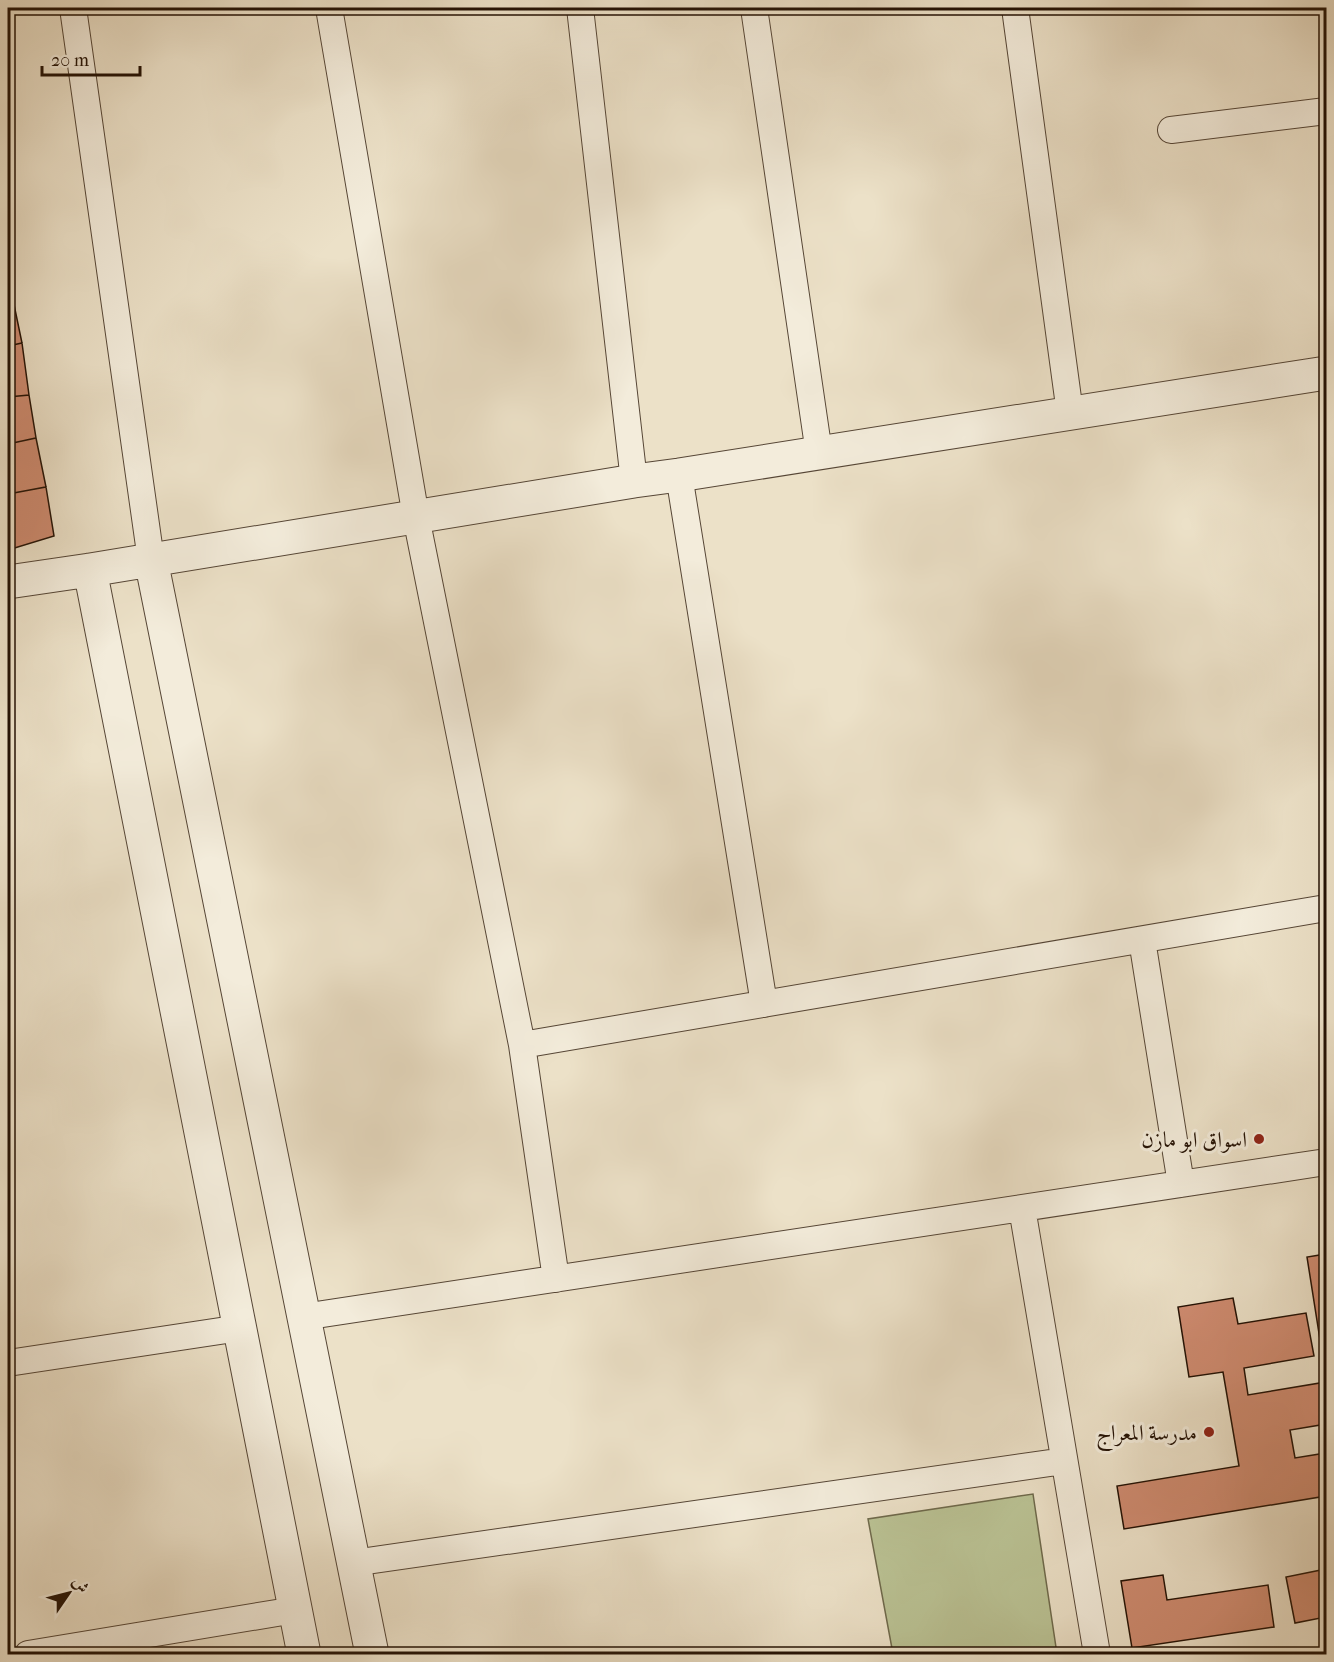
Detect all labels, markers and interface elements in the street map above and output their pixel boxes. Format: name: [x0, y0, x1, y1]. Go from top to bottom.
scale bar: [42, 39, 140, 77]
text: 20 m: [51, 50, 89, 71]
place label: اسواق ابو مازن: [1141, 1127, 1247, 1153]
marker: اسواق ابو مازن: [1252, 1132, 1266, 1146]
place label: مدرسة المعراج: [1096, 1420, 1197, 1452]
marker: مدرسة المعراج: [1202, 1425, 1216, 1439]
north arrow: [39, 1563, 99, 1623]
text: ش: [69, 1573, 93, 1597]

